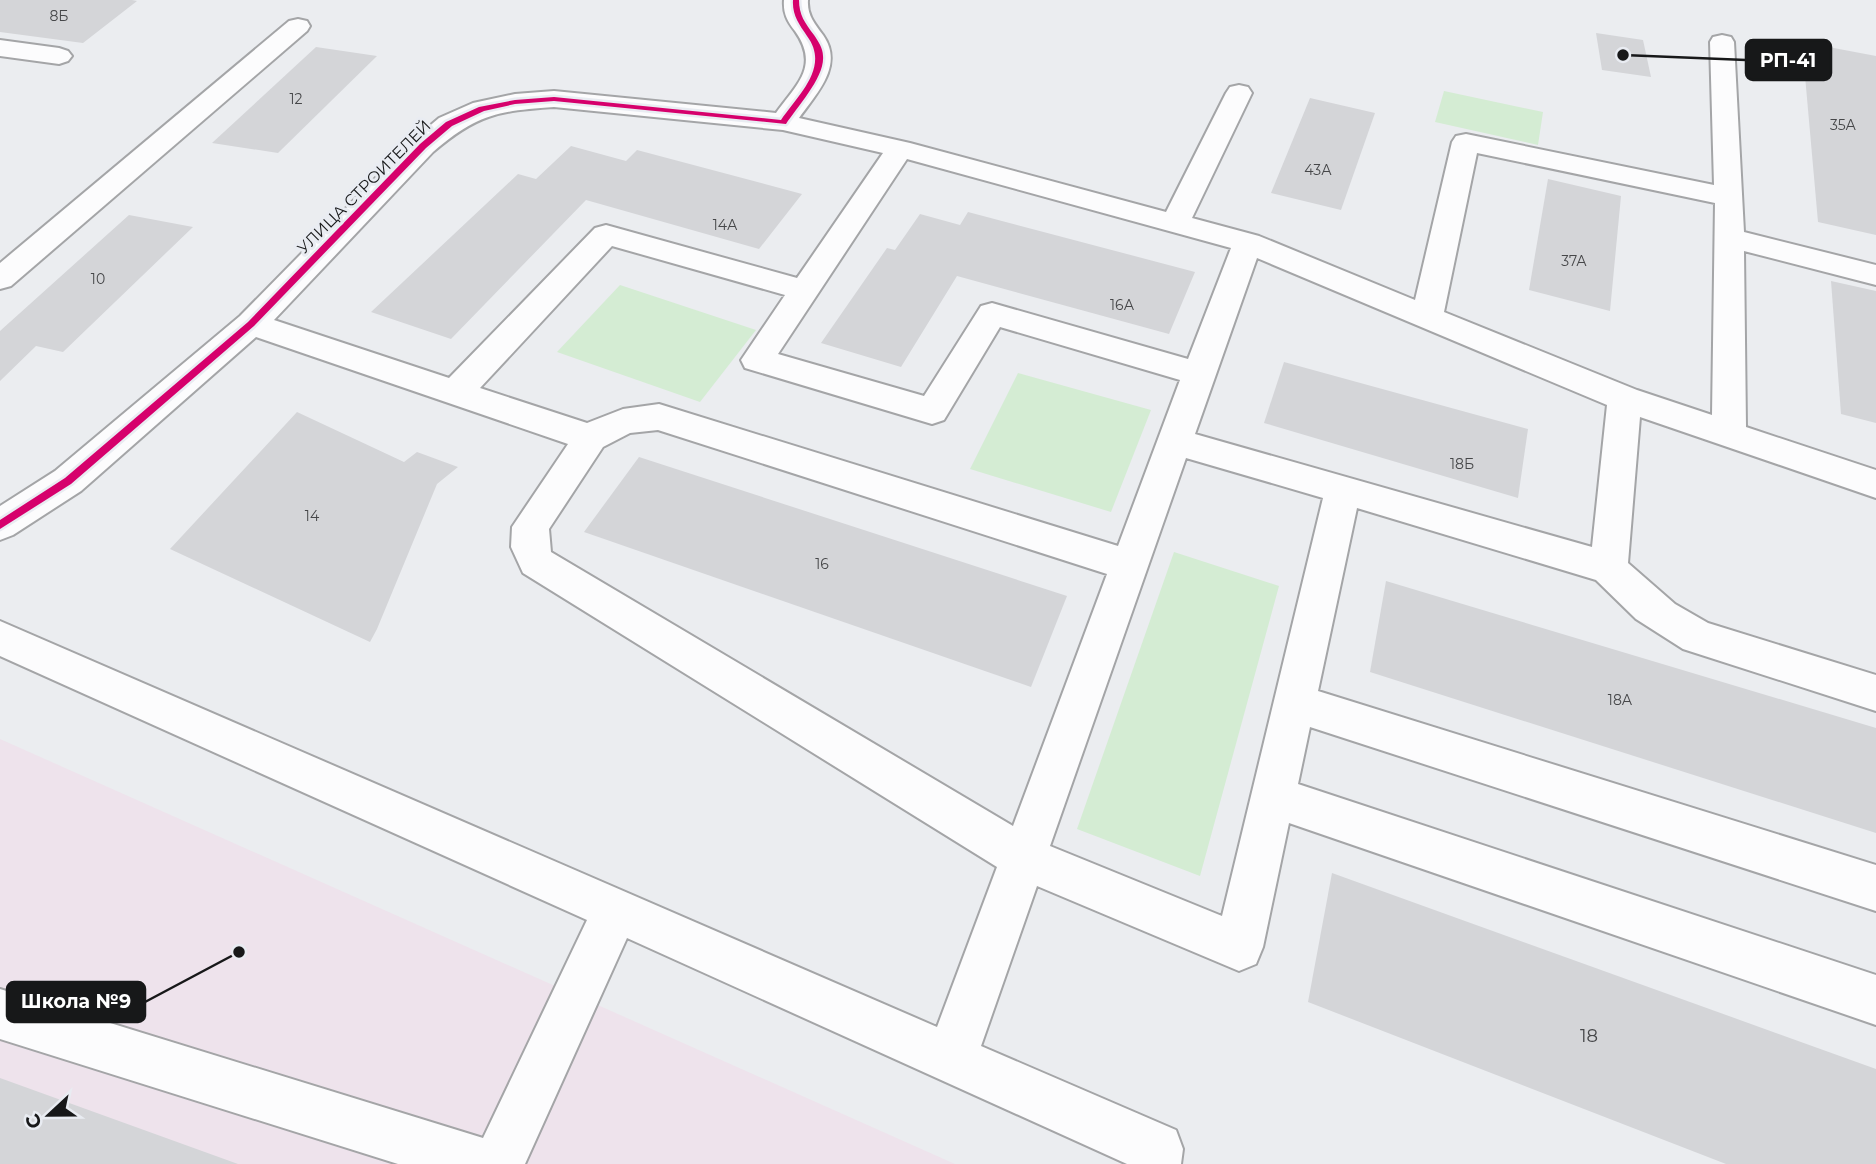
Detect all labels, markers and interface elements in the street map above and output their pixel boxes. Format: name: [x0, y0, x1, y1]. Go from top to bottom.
house number: 8Б: [49, 7, 69, 25]
callout: РП-41: [1746, 40, 1831, 80]
text: РП-41: [1760, 49, 1816, 72]
house number: 12: [289, 90, 303, 108]
street label: УЛИЦА СТРОИТЕЛЕЙ: [293, 116, 435, 258]
house number: 35А: [1830, 116, 1857, 134]
house number: 43А: [1304, 161, 1332, 179]
house number: 14А: [713, 216, 738, 234]
house number: 37А: [1561, 252, 1587, 270]
house number: 10: [91, 270, 105, 288]
house number: 16А: [1110, 296, 1135, 314]
house number: 18Б: [1450, 455, 1474, 473]
house number: 14: [305, 507, 320, 525]
house number: 16: [815, 555, 829, 573]
house number: 18А: [1608, 691, 1633, 709]
callout: Школа №9: [7, 982, 145, 1022]
text: Школа №9: [21, 990, 131, 1013]
house number: 18: [1580, 1025, 1598, 1047]
north arrow: [14, 1080, 84, 1150]
text: С: [20, 1110, 47, 1132]

